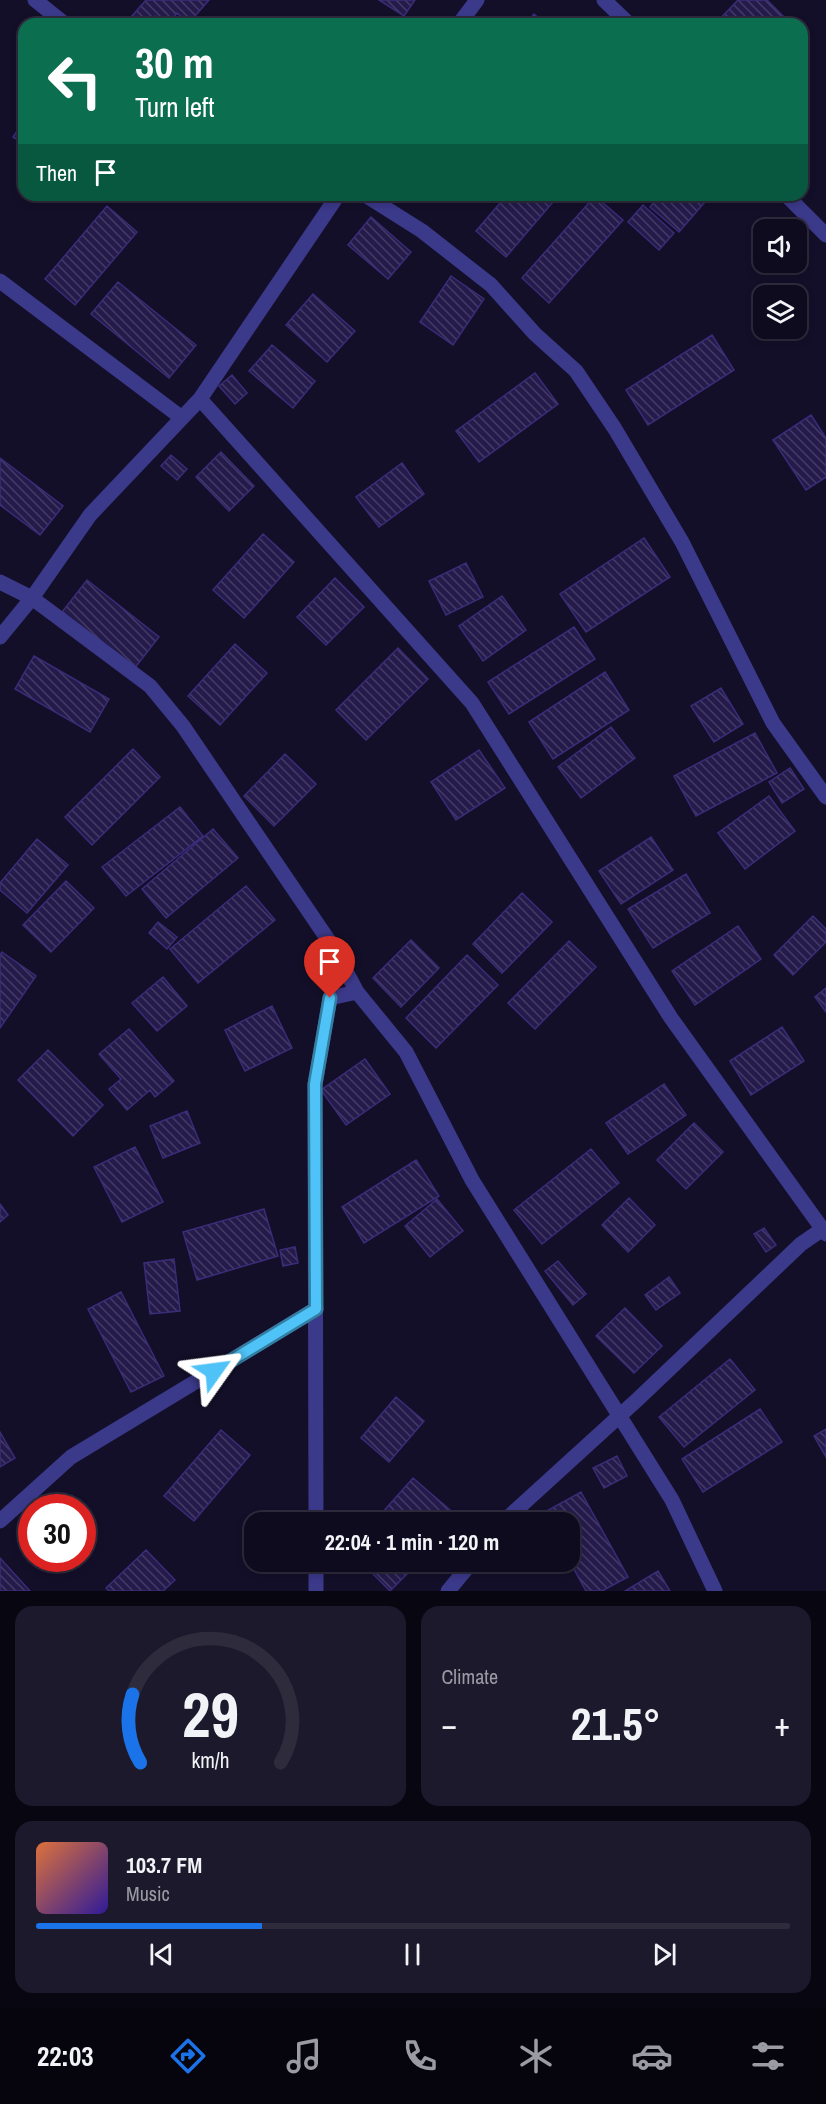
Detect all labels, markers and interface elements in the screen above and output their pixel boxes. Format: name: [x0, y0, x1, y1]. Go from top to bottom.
text: 30 m: [135, 35, 214, 91]
icon: left: [36, 42, 114, 120]
text: Turn left: [135, 89, 214, 125]
icon: arrive: [89, 156, 122, 189]
text: Then: [36, 158, 77, 188]
map controls: [753, 219, 807, 339]
button: sound: [753, 219, 807, 273]
button: layers: [753, 285, 807, 339]
pin: [304, 936, 355, 998]
icon: arrive: [313, 945, 346, 978]
position arrow: [182, 1339, 246, 1403]
speed limit sign: 30: [18, 1494, 96, 1572]
text: 22:04 · 1 min · 120 m: [325, 1527, 499, 1557]
text: Climate: [442, 1663, 498, 1690]
text: 29: [182, 1672, 239, 1756]
text: 21.5°: [571, 1693, 661, 1754]
text: −: [442, 1702, 457, 1746]
text: +: [774, 1702, 790, 1746]
text: km/h: [191, 1746, 229, 1775]
text: 103.7 FM: [126, 1850, 202, 1880]
text: Music: [126, 1880, 170, 1907]
icon: previous: [145, 1938, 178, 1971]
icon: pause: [396, 1938, 429, 1971]
icon: next: [648, 1938, 681, 1971]
icon: directions: [167, 2035, 209, 2077]
icon: music: [283, 2035, 325, 2077]
icon: phone: [399, 2035, 441, 2077]
icon: climate: [515, 2035, 557, 2077]
icon: car: [631, 2035, 673, 2077]
icon: filters: [747, 2035, 789, 2077]
text: 22:03: [37, 2038, 94, 2074]

